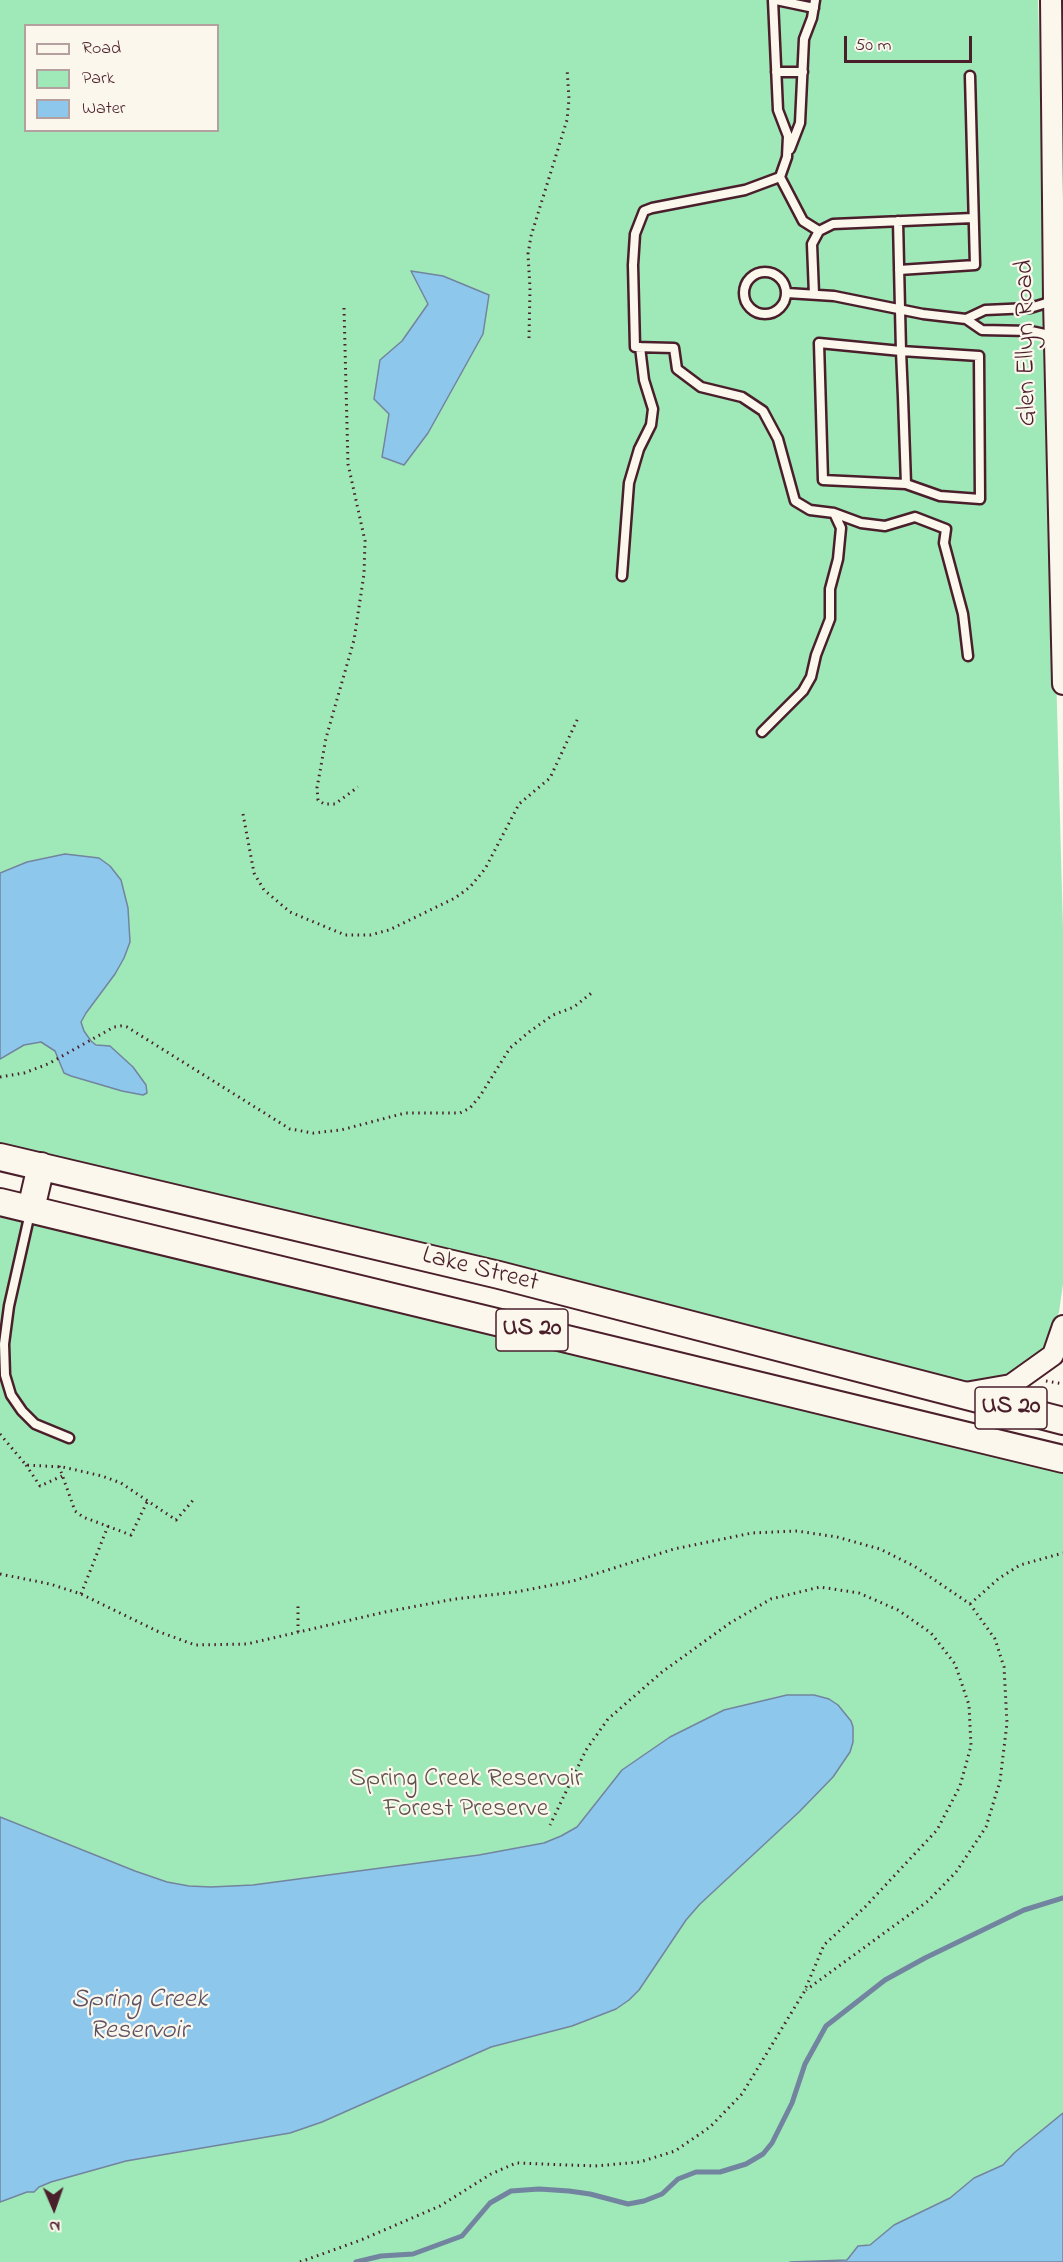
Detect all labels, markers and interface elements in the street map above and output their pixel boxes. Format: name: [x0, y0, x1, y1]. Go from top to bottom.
legend: [24, 24, 219, 132]
scale bar: [847, 24, 974, 62]
text: 50 m: [855, 33, 892, 59]
text: Road: [82, 36, 121, 62]
text: Park: [82, 66, 115, 92]
text: Water: [82, 96, 125, 122]
street label: Glen Ellyn Road: [1011, 260, 1045, 426]
street label: Lake Street: [419, 1242, 541, 1300]
road number: US 20: [496, 1309, 568, 1351]
road number: US 20: [975, 1387, 1047, 1429]
park label: Spring Creek Reservoir Forest Preserve: [349, 1765, 583, 1826]
water label: Spring Creek Reservoir: [71, 1986, 207, 2049]
north arrow: [24, 2178, 84, 2238]
text: N: [49, 2214, 60, 2238]

